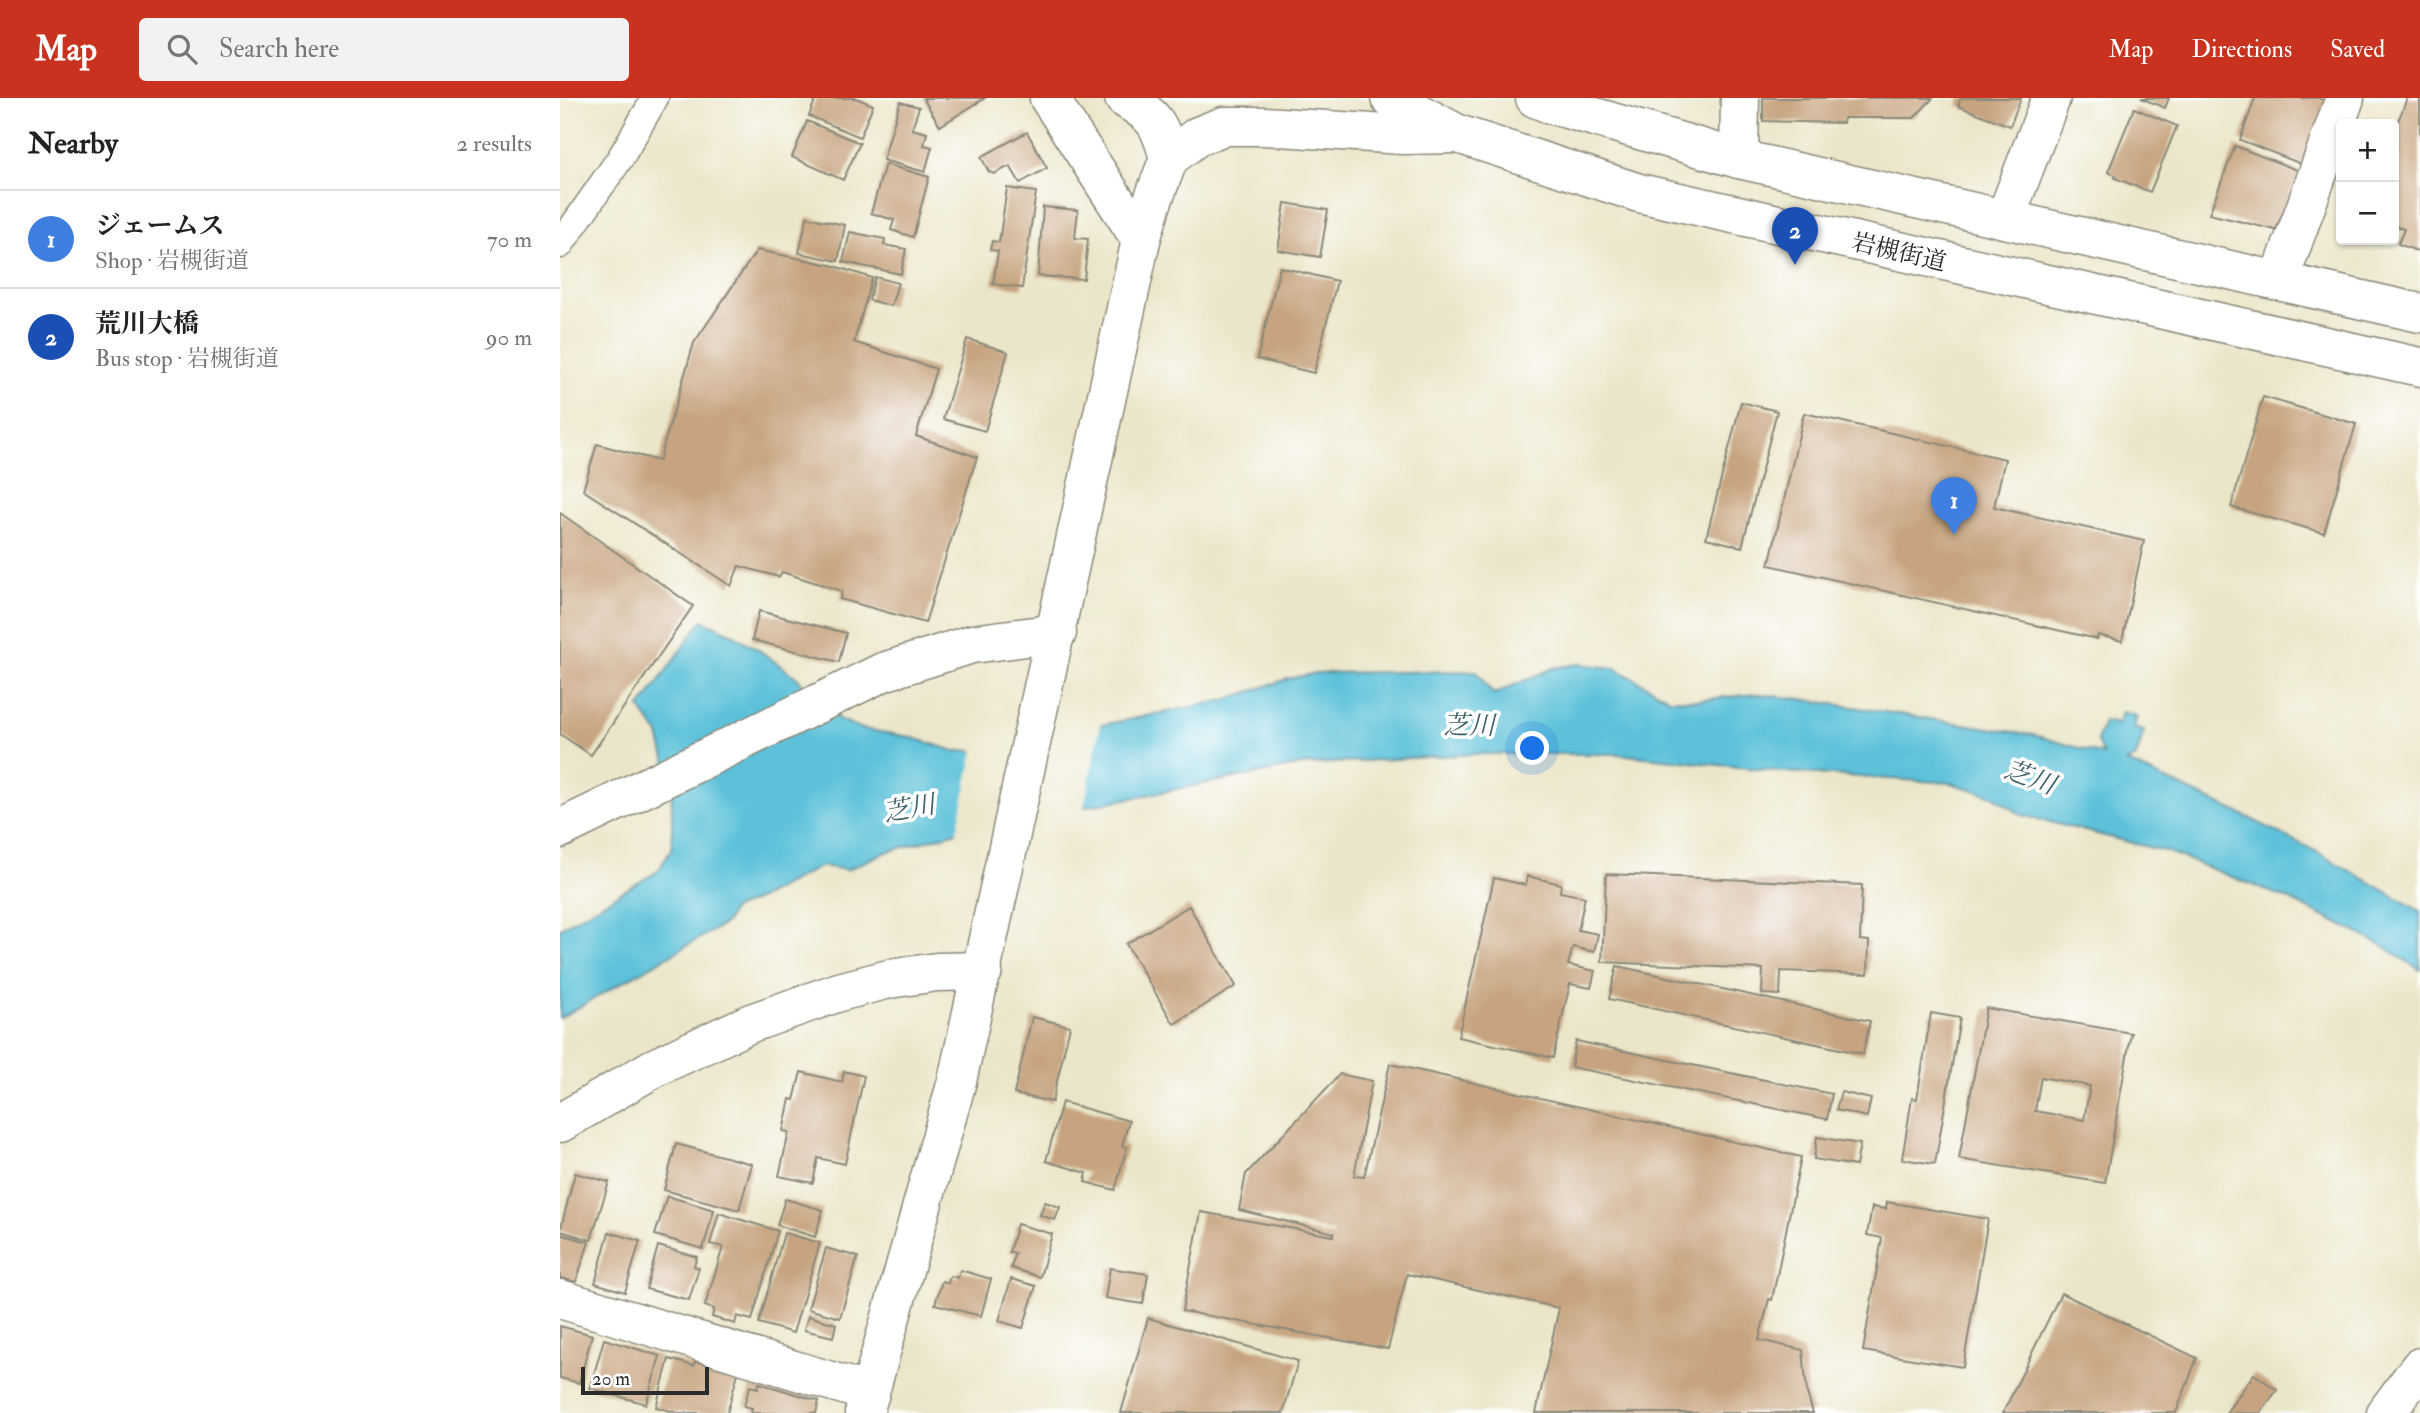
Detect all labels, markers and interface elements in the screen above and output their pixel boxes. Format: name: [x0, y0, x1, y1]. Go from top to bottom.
search box: [139, 18, 629, 81]
text: Map: [35, 29, 97, 70]
icon: search: [163, 30, 201, 68]
text: Search here: [219, 33, 339, 65]
text: Map: [2108, 34, 2153, 65]
text: Directions: [2191, 34, 2292, 65]
text: Saved: [2330, 34, 2385, 65]
map controls: [2336, 119, 2399, 245]
button: +: [2336, 119, 2399, 182]
text: Nearby: [28, 125, 118, 162]
text: 2 results: [457, 129, 532, 158]
button: −: [2336, 182, 2399, 245]
pin: 2: [1772, 207, 1818, 265]
text: ジェームス: [95, 210, 224, 242]
text: 1: [47, 225, 55, 254]
text: 70 m: [487, 225, 532, 254]
street label: 岩槻街道: [1849, 227, 1949, 278]
text: Shop · 岩槻街道: [95, 246, 249, 275]
text: 荒川大橋: [95, 308, 199, 340]
text: 2: [45, 323, 57, 352]
text: 90 m: [486, 323, 532, 352]
text: Bus stop · 岩槻街道: [95, 344, 279, 373]
pin: 1: [1931, 477, 1977, 535]
water label: 芝川: [1443, 710, 1498, 742]
your location: [1515, 731, 1549, 765]
water label: 芝川: [2000, 754, 2062, 803]
water label: 芝川: [881, 788, 941, 829]
scale bar: [581, 1364, 709, 1396]
text: 20 m: [592, 1367, 630, 1391]

